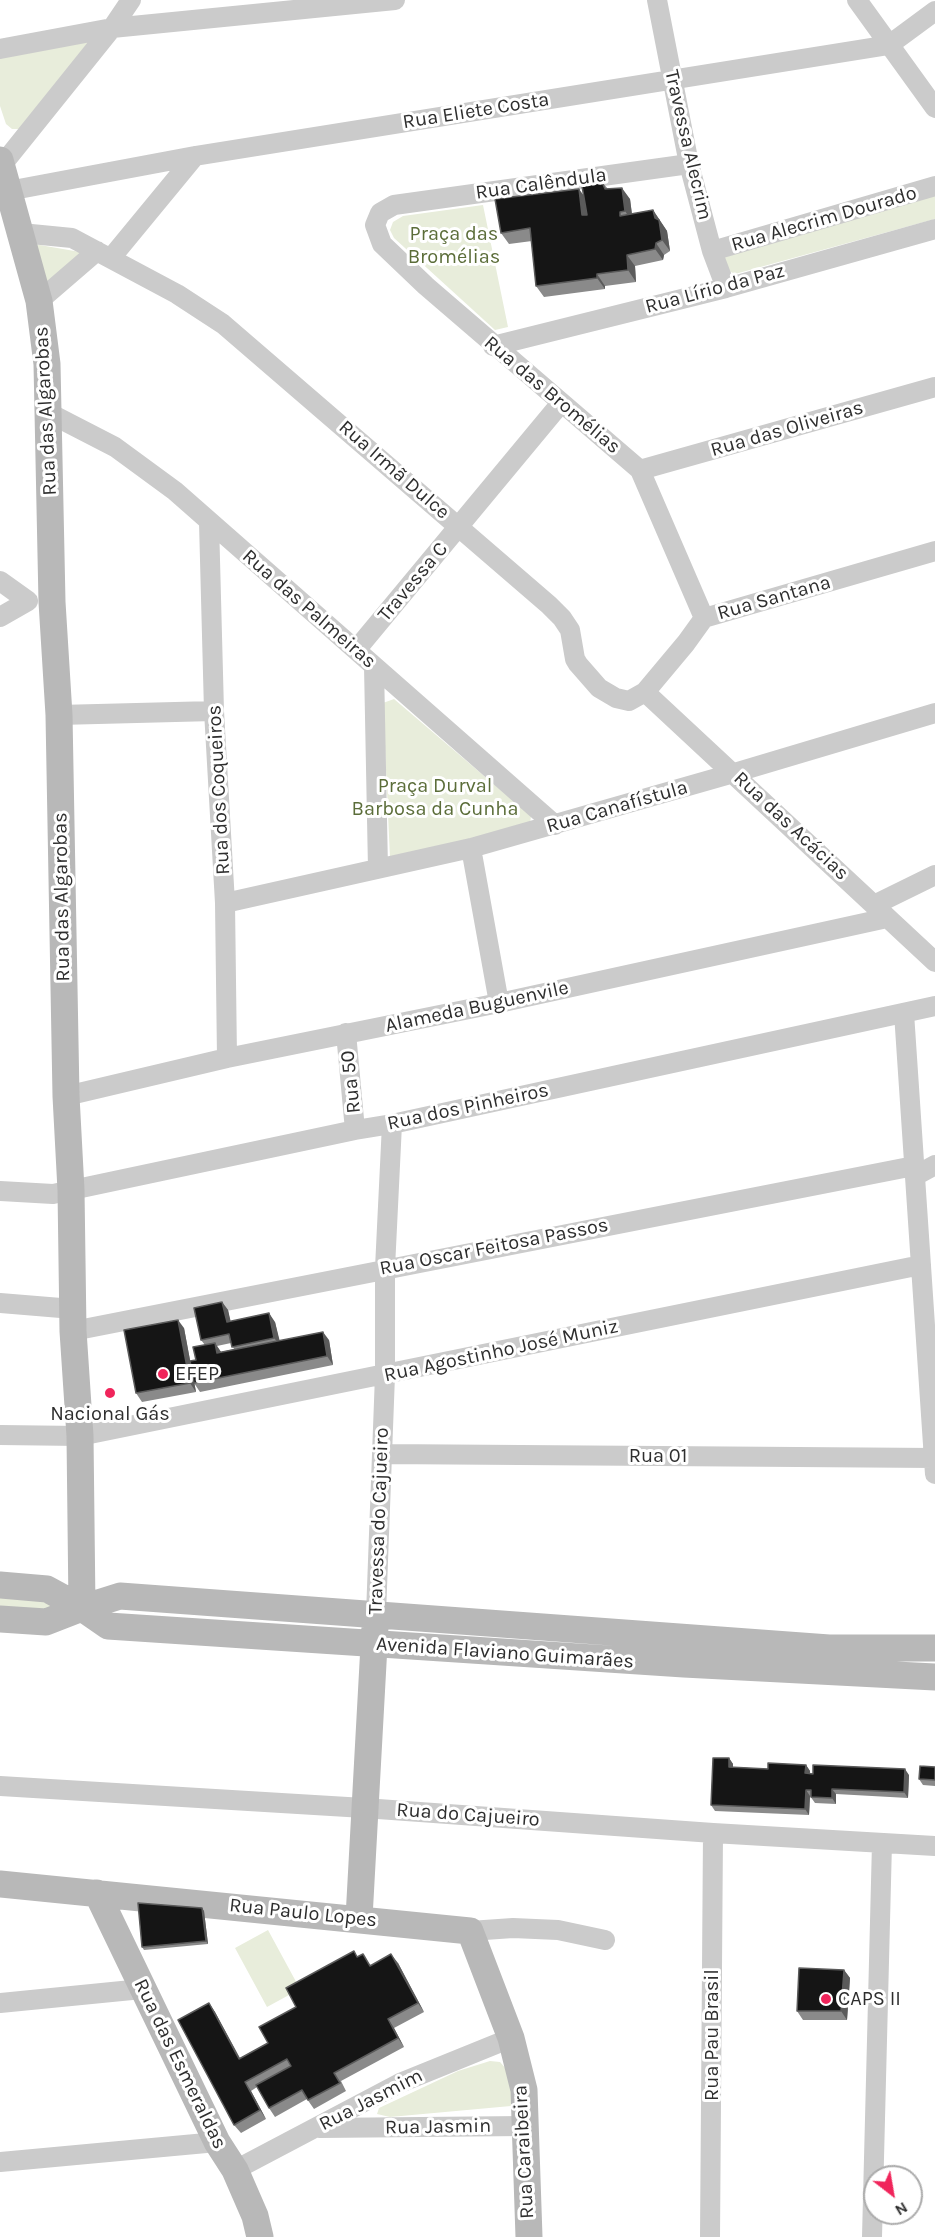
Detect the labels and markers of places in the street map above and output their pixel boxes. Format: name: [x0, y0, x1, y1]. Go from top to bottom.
place label: EFEP: [175, 1362, 219, 1386]
marker: EFEP: [156, 1367, 170, 1381]
marker: Nacional Gás: [103, 1386, 117, 1400]
place label: Nacional Gás: [50, 1402, 170, 1426]
place label: CAPS II: [838, 1987, 901, 2011]
marker: CAPS II: [819, 1992, 833, 2006]

